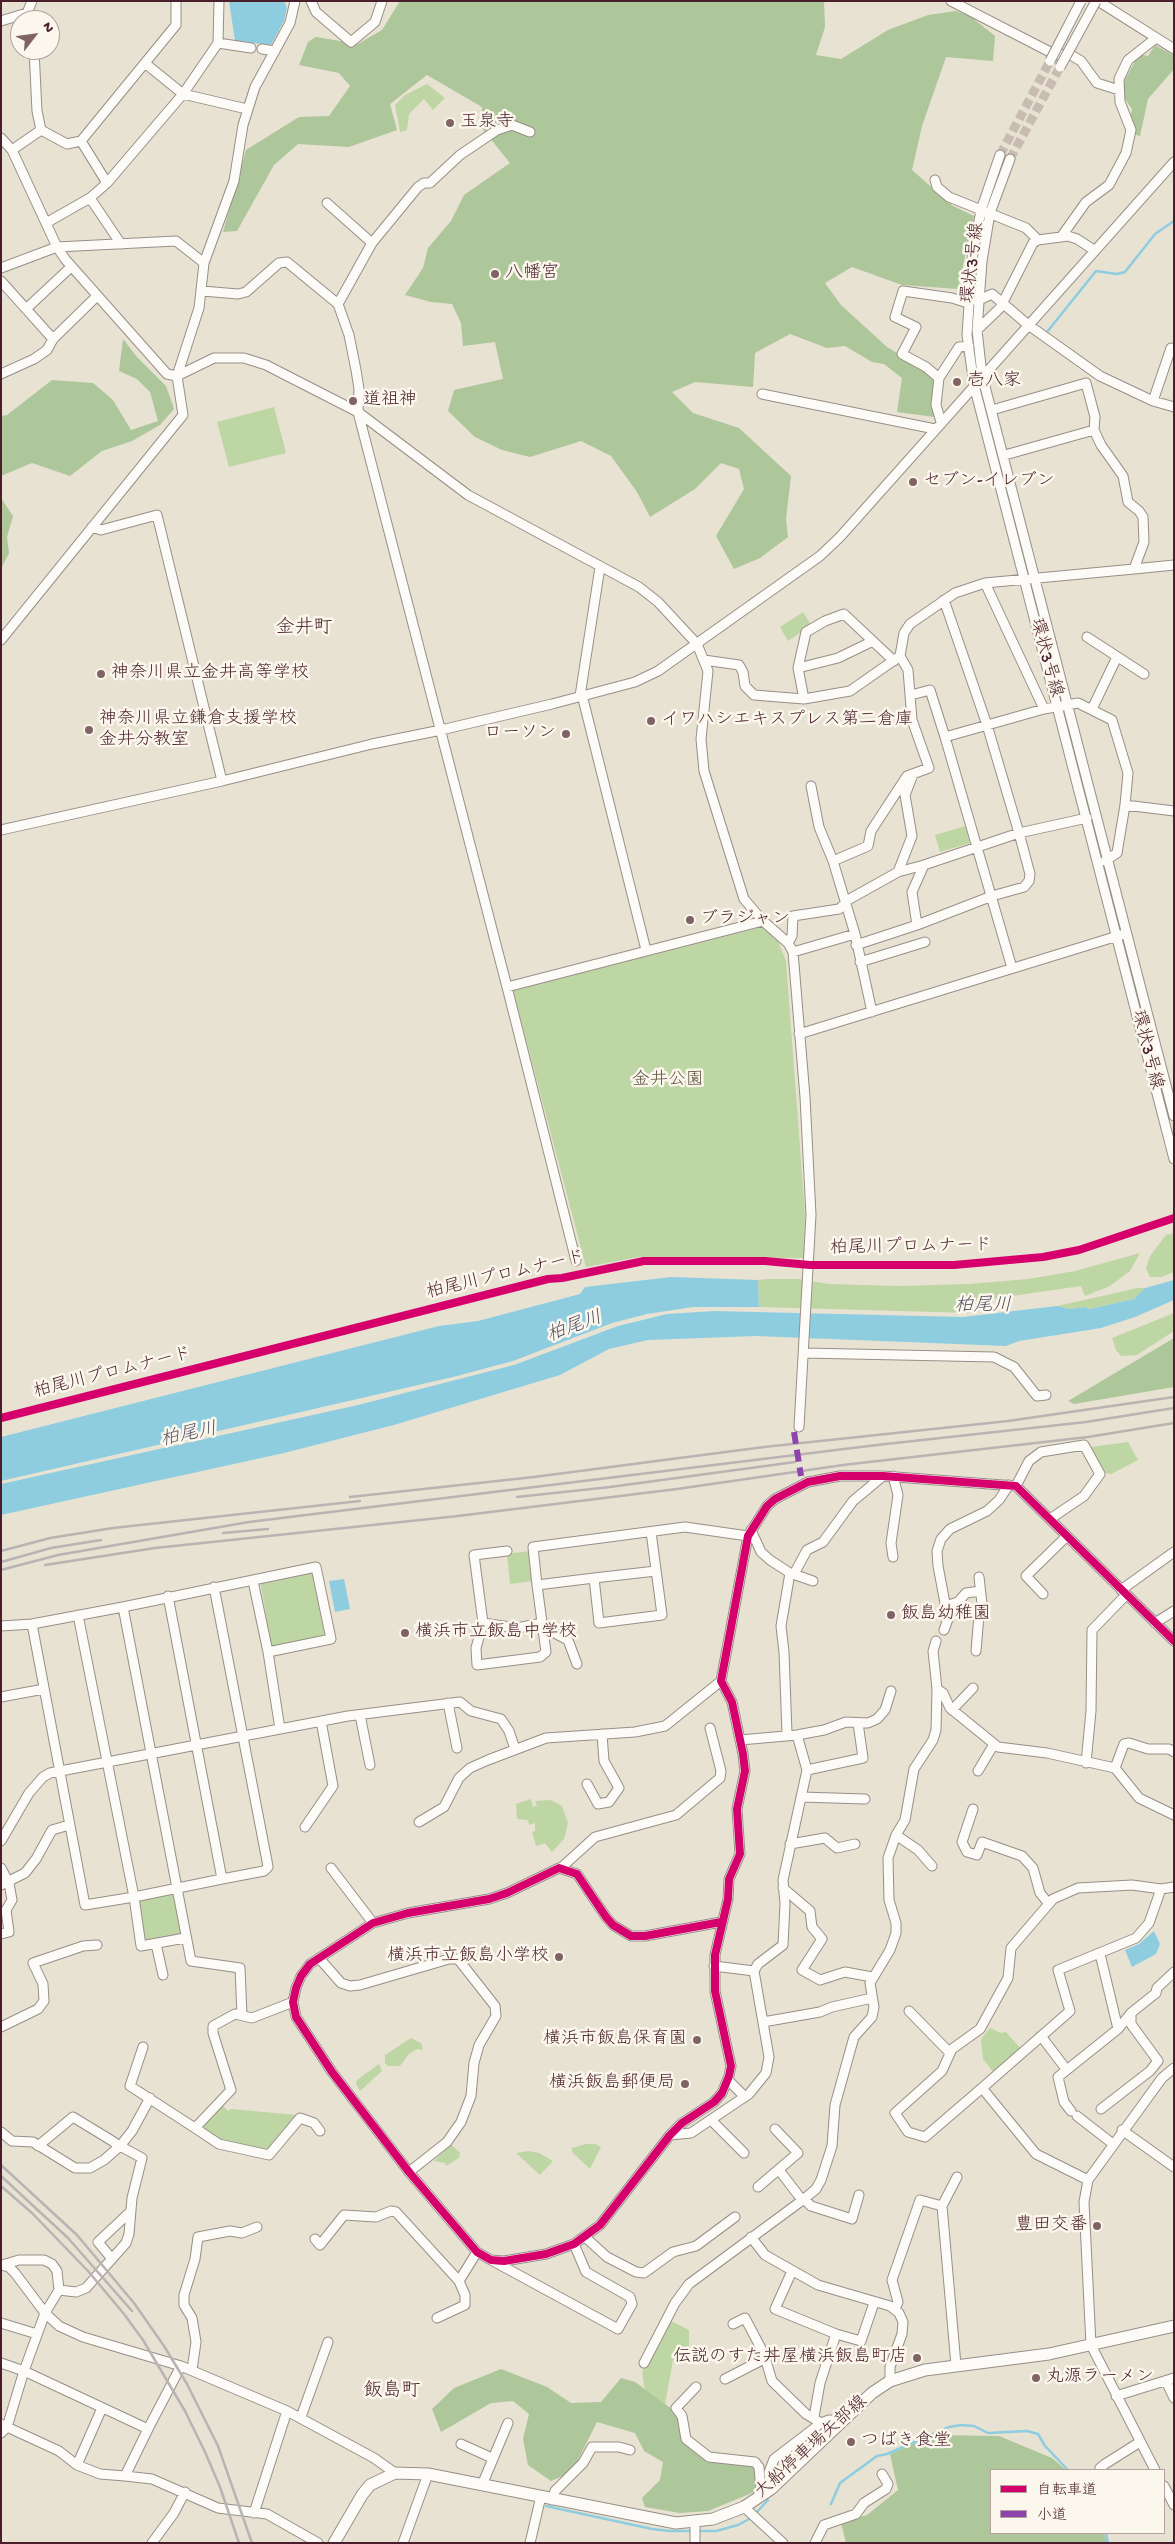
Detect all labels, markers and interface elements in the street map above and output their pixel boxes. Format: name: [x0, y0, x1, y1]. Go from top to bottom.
north arrow: [10, 10, 60, 60]
text: N: [38, 20, 57, 36]
place label: 玉泉寺: [460, 112, 514, 134]
marker: 玉泉寺: [444, 117, 456, 129]
street label: 環状3号線: [958, 221, 990, 305]
place label: 八幡宮: [505, 263, 559, 285]
marker: 八幡宮: [489, 268, 501, 280]
place label: 壱八家: [967, 371, 1021, 393]
marker: 壱八家: [951, 376, 963, 388]
place label: 道祖神: [363, 390, 417, 412]
marker: 道祖神: [347, 395, 359, 407]
place label: セブン-イレブン: [923, 471, 1055, 493]
marker: セブン-イレブン: [907, 476, 919, 488]
street label: 環状3号線: [1024, 616, 1066, 700]
district label: 金井町: [276, 618, 332, 640]
place label: 神奈川県立金井高等学校: [111, 663, 309, 685]
marker: 神奈川県立金井高等学校: [95, 668, 107, 680]
place label: 神奈川県立鎌倉支援学校 金井分教室: [99, 709, 297, 752]
place label: イワハシエキスプレス第二倉庫: [661, 710, 913, 732]
marker: イワハシエキスプレス第二倉庫: [645, 715, 657, 727]
place label: ローソン: [484, 723, 556, 745]
marker: 神奈川県立鎌倉支援学校 金井分教室: [83, 724, 95, 736]
marker: ローソン: [560, 728, 572, 740]
place label: ブラジャン: [700, 909, 790, 931]
marker: ブラジャン: [684, 914, 696, 926]
street label: 環状3号線: [1126, 1008, 1166, 1092]
park label: 金井公園: [632, 1070, 704, 1092]
street label: 柏尾川プロムナード: [830, 1236, 992, 1260]
street label: 柏尾川プロムナード: [425, 1247, 587, 1305]
water label: 柏尾川: [955, 1296, 1011, 1318]
water label: 柏尾川: [544, 1308, 606, 1348]
street label: 柏尾川プロムナード: [32, 1344, 194, 1404]
water label: 柏尾川: [159, 1419, 219, 1453]
place label: 飯島幼稚園: [901, 1604, 991, 1626]
marker: 飯島幼稚園: [885, 1609, 897, 1621]
place label: 横浜市立飯島中学校: [415, 1622, 577, 1644]
marker: 横浜市立飯島中学校: [399, 1627, 411, 1639]
place label: 横浜市立飯島小学校: [387, 1946, 549, 1968]
marker: 横浜市立飯島小学校: [553, 1951, 565, 1963]
place label: 横浜市飯島保育園: [543, 2029, 687, 2051]
marker: 横浜市飯島保育園: [691, 2034, 703, 2046]
place label: 横浜飯島郵便局: [549, 2073, 675, 2095]
marker: 横浜飯島郵便局: [679, 2078, 691, 2090]
place label: 豊田交番: [1015, 2215, 1087, 2237]
marker: 豊田交番: [1091, 2220, 1103, 2232]
place label: 伝説のすた丼屋横浜飯島町店: [673, 2347, 907, 2369]
marker: 伝説のすた丼屋横浜飯島町店: [911, 2352, 923, 2364]
place label: 丸源ラーメン: [1046, 2367, 1154, 2389]
marker: 丸源ラーメン: [1030, 2372, 1042, 2384]
district label: 飯島町: [364, 2381, 420, 2403]
street label: 大船停車場矢部線: [751, 2392, 873, 2504]
place label: つばき食堂: [861, 2431, 951, 2453]
marker: つばき食堂: [845, 2436, 857, 2448]
legend: [990, 2469, 1165, 2534]
text: 自転車道: [1037, 2482, 1097, 2500]
text: 小道: [1037, 2507, 1067, 2525]

